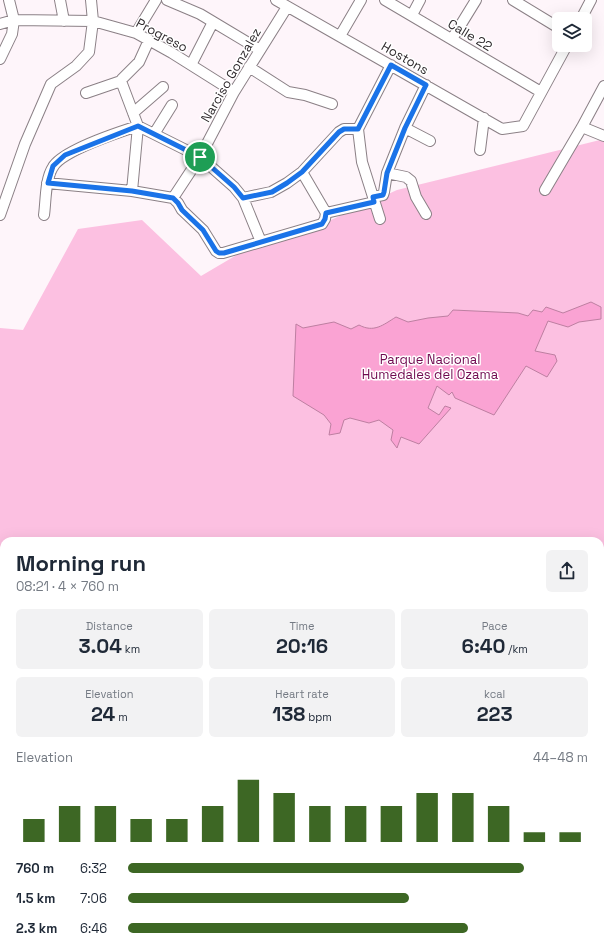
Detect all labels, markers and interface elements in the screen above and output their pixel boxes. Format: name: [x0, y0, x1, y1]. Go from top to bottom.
map controls: [552, 12, 592, 52]
button: layers: [552, 12, 592, 52]
street label: Progreso: [133, 14, 191, 56]
street label: Calle 22: [445, 15, 495, 55]
street label: Narciso Gonzalez: [197, 25, 265, 125]
street label: Hostons: [378, 38, 432, 78]
pin: [183, 140, 217, 174]
icon: arrive: [189, 146, 211, 168]
park label: Parque Nacional Humedales del Ozama: [362, 351, 499, 383]
text: Morning run: [16, 549, 146, 577]
button: share: [546, 550, 588, 592]
text: 08:21 · 4 × 760 m: [16, 578, 119, 595]
text: Distance: [86, 619, 133, 633]
text: Time: [289, 619, 315, 633]
text: Pace: [482, 619, 508, 633]
text: 3.04: [78, 633, 122, 659]
text: 20:16: [276, 633, 328, 659]
text: 6:40: [462, 633, 506, 659]
text: km: [122, 642, 140, 656]
text: /km: [506, 642, 528, 656]
text: Elevation: [85, 687, 133, 701]
text: Heart rate: [275, 687, 329, 701]
text: kcal: [484, 687, 505, 701]
text: 24: [91, 701, 115, 727]
text: 138: [272, 701, 305, 727]
text: 223: [477, 701, 513, 727]
text: m: [115, 710, 128, 724]
text: bpm: [305, 710, 332, 724]
text: Elevation: [16, 749, 73, 766]
text: 44–48 m: [533, 749, 588, 766]
text: 760 m: [16, 860, 54, 877]
text: 6:32: [80, 860, 107, 877]
text: 1.5 km: [16, 890, 55, 907]
text: 7:06: [80, 890, 107, 907]
text: 2.3 km: [16, 920, 57, 937]
text: 6:46: [80, 920, 107, 937]

